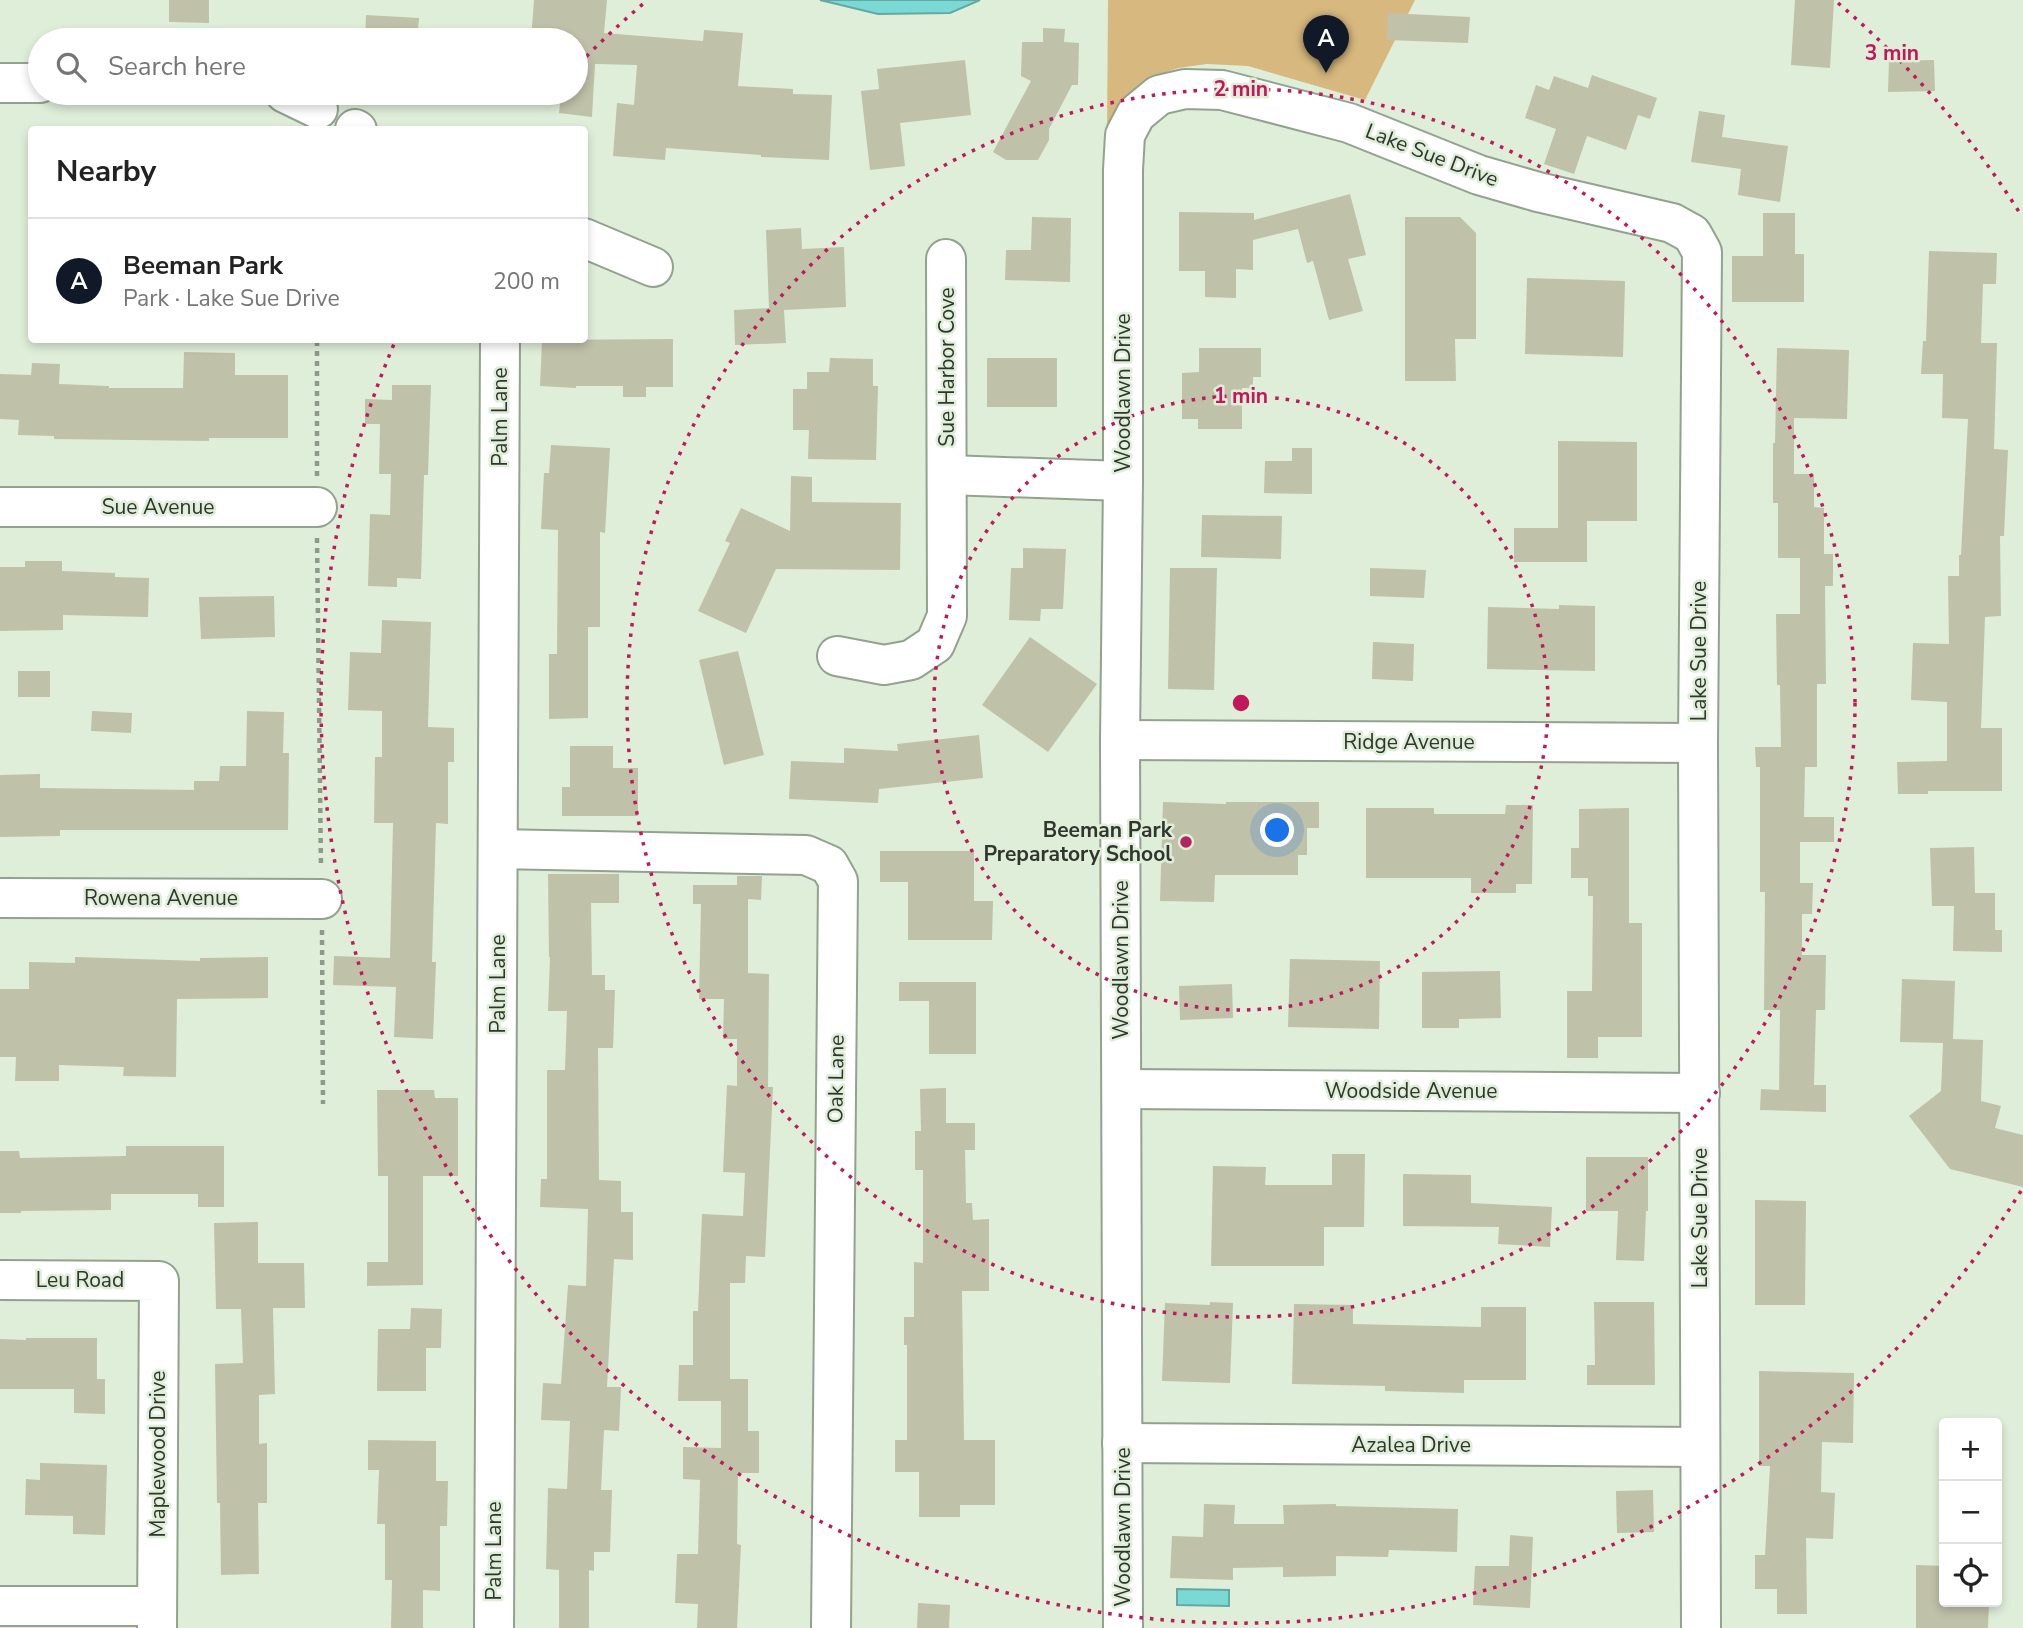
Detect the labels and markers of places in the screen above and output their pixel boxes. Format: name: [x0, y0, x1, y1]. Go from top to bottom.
pin: A: [1303, 15, 1349, 73]
centre of rings: [1229, 691, 1253, 715]
place label: Beeman Park Preparatory School: [983, 816, 1173, 868]
marker: Beeman Park Preparatory School: [1178, 834, 1194, 850]

